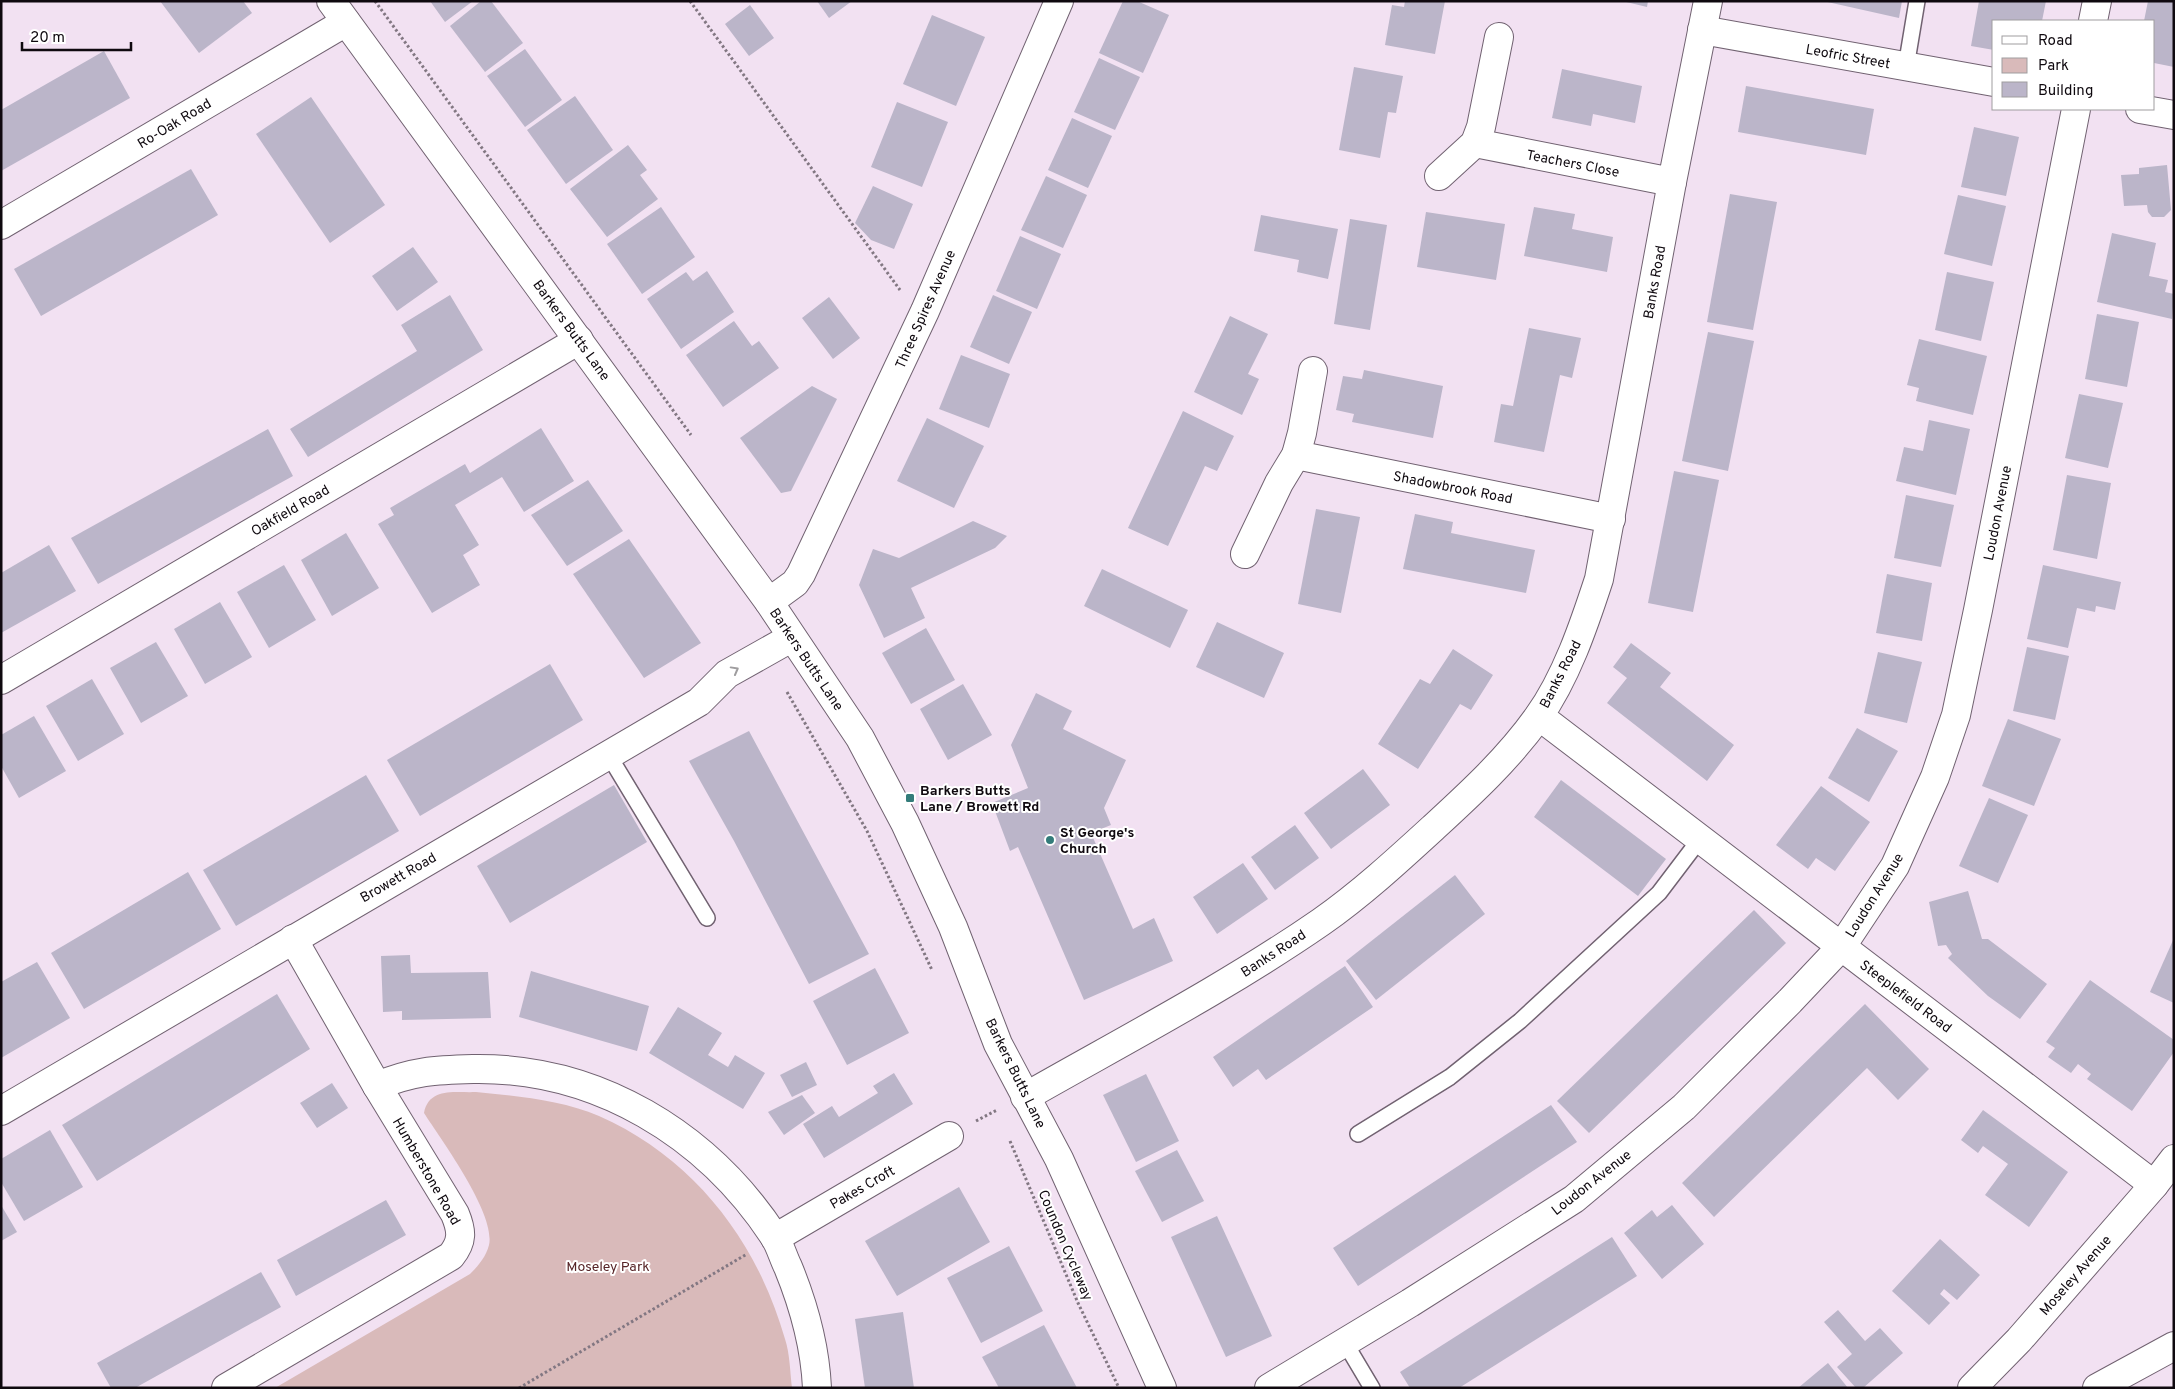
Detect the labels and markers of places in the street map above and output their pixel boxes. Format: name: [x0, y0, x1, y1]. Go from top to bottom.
place label: Barkers Butts Lane / Browett Rd: [920, 783, 1039, 816]
marker: Barkers Butts Lane / Browett Rd: [904, 792, 916, 804]
place label: St George's Church: [1060, 825, 1134, 858]
marker: St George's Church: [1044, 834, 1056, 846]

